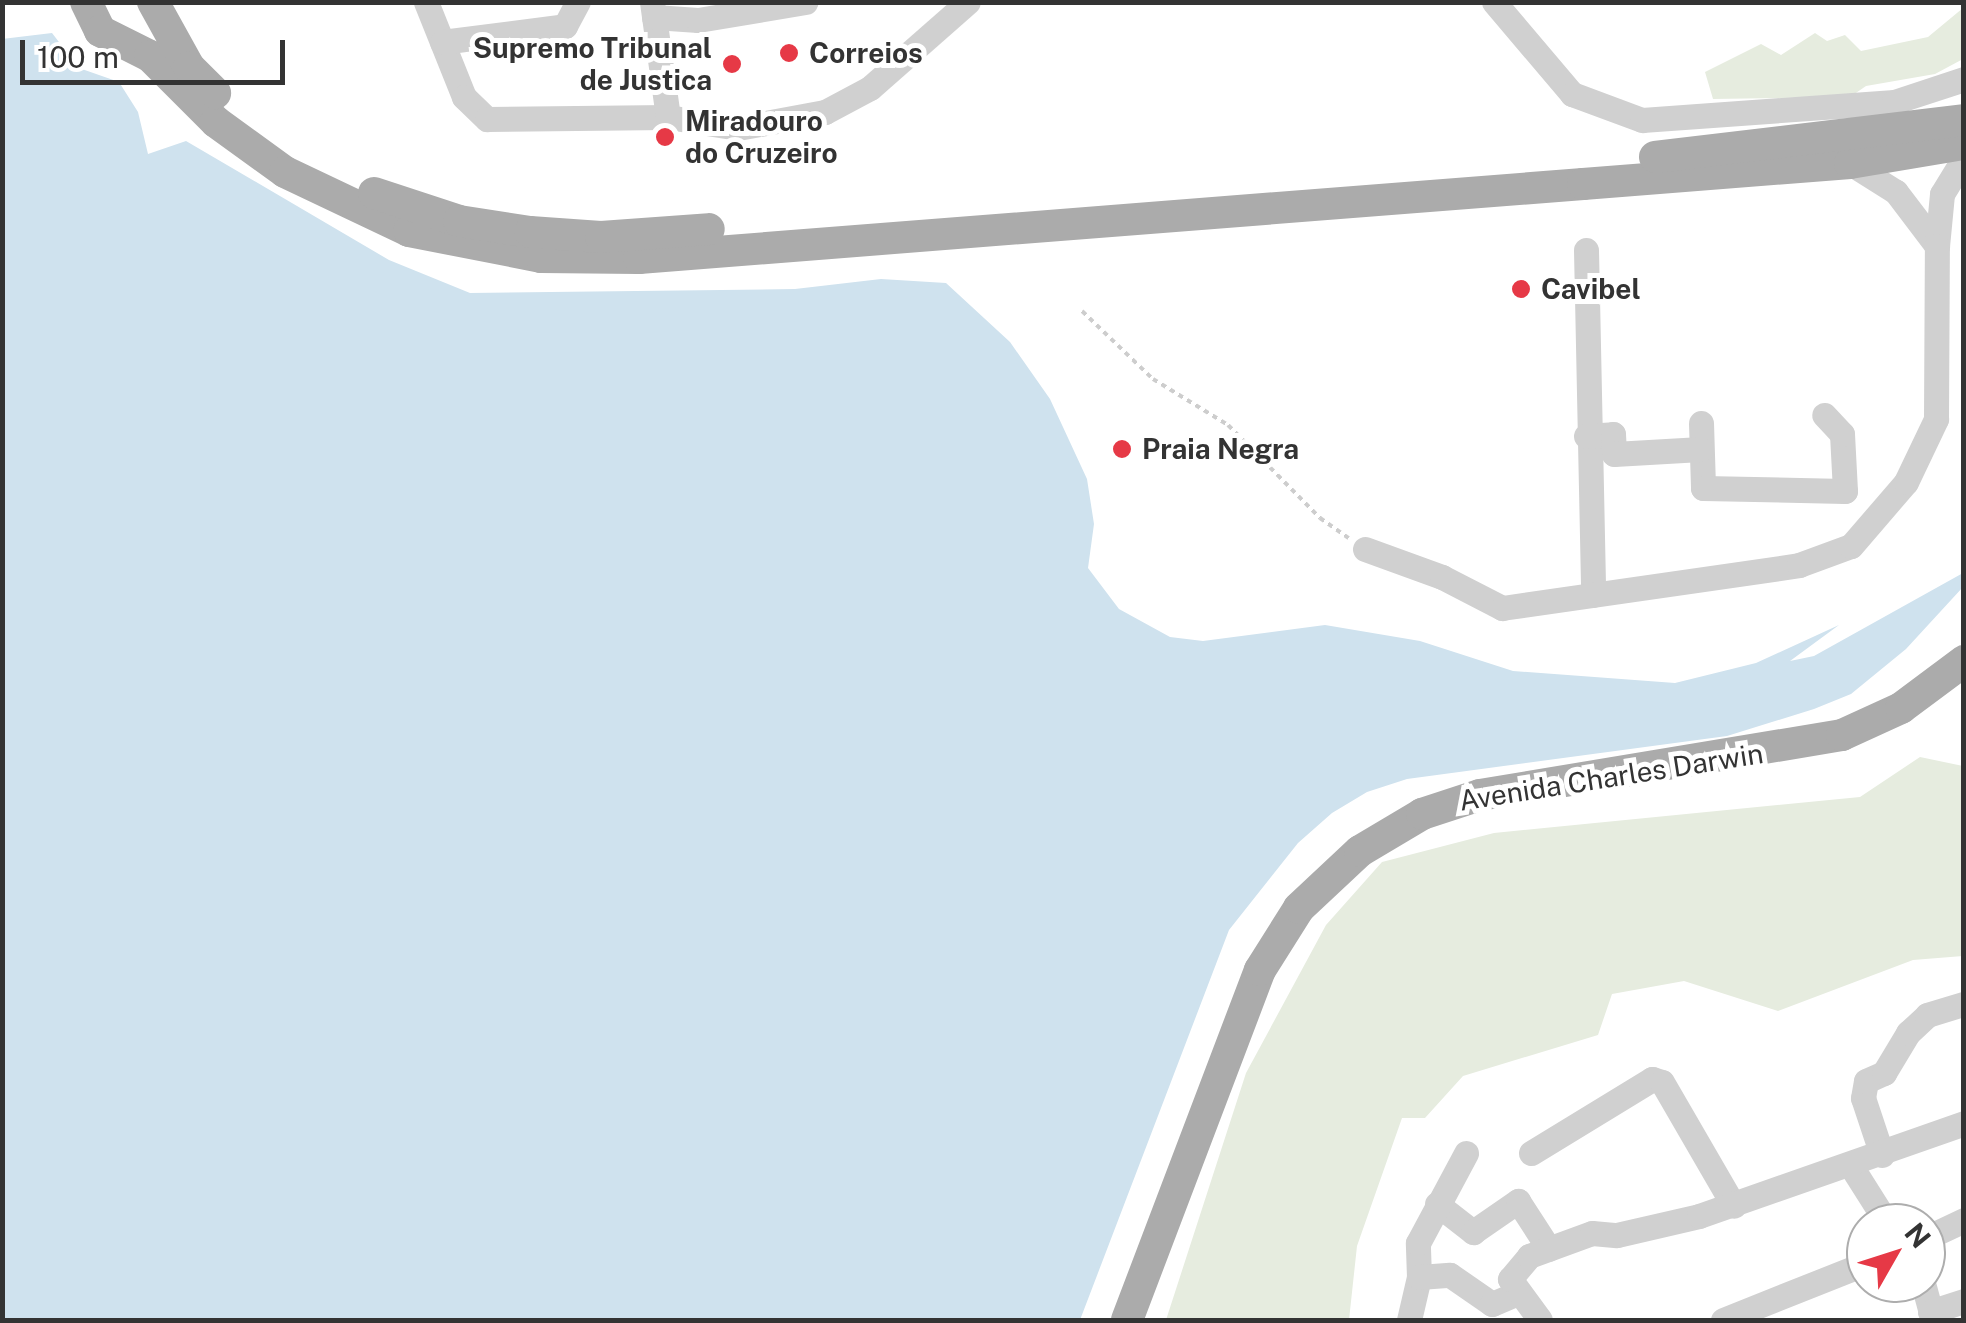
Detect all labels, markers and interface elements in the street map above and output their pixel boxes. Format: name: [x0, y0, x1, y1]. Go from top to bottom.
scale bar: [25, 20, 290, 82]
place label: Supremo Tribunal de Justica: [473, 31, 712, 97]
place label: Correios: [809, 36, 923, 70]
text: 100 m: [37, 39, 119, 75]
marker: Correios: [778, 42, 800, 64]
marker: Supremo Tribunal de Justica: [721, 53, 743, 75]
place label: Miradouro do Cruzeiro: [685, 104, 838, 170]
marker: Miradouro do Cruzeiro: [654, 126, 676, 148]
place label: Cavibel: [1541, 272, 1641, 306]
marker: Cavibel: [1510, 278, 1532, 300]
place label: Praia Negra: [1142, 432, 1299, 466]
marker: Praia Negra: [1111, 438, 1133, 460]
street label: Avenida Charles Darwin: [1456, 736, 1766, 818]
north arrow: [1846, 1203, 1946, 1303]
text: N: [1898, 1216, 1938, 1254]

